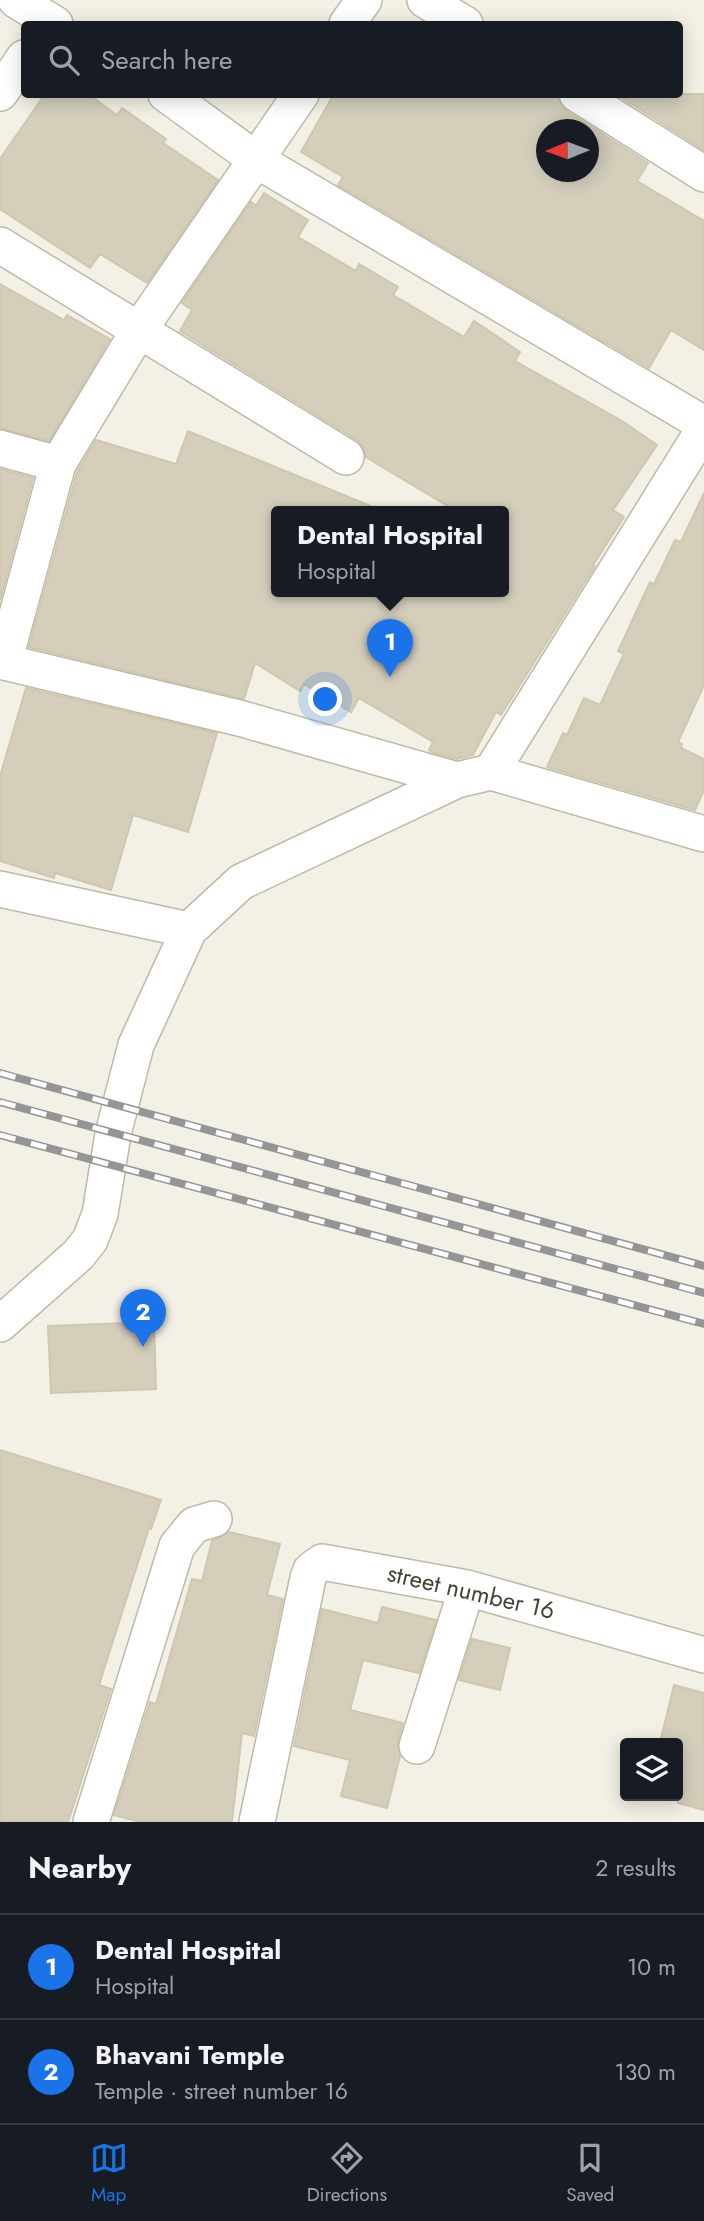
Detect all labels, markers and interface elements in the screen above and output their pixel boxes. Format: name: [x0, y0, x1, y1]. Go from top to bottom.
search box: [21, 21, 683, 98]
icon: search: [45, 41, 83, 79]
text: Search here: [101, 41, 233, 79]
north arrow: [536, 119, 599, 182]
popup: [271, 506, 509, 597]
text: Dental Hospital: [297, 516, 483, 554]
text: Hospital: [297, 554, 376, 588]
pin: 1: [367, 619, 413, 677]
your location: [308, 682, 342, 716]
pin: 2: [120, 1289, 166, 1347]
street label: street number 16: [384, 1555, 558, 1628]
map controls: [620, 1738, 683, 1801]
button: layers: [620, 1738, 683, 1801]
text: Nearby: [28, 1846, 131, 1889]
text: 2 results: [595, 1851, 676, 1885]
text: Dental Hospital: [95, 1931, 281, 1969]
text: 1: [45, 1950, 57, 1984]
text: 10 m: [627, 1950, 676, 1984]
text: Hospital: [95, 1969, 174, 2003]
text: Bhavani Temple: [95, 2036, 285, 2074]
text: 2: [43, 2055, 59, 2089]
text: 130 m: [614, 2055, 676, 2089]
text: Temple · street number 16: [95, 2074, 348, 2108]
tab: Map: [90, 2139, 128, 2208]
tab: Directions: [307, 2139, 387, 2208]
tab: Saved: [566, 2139, 614, 2208]

